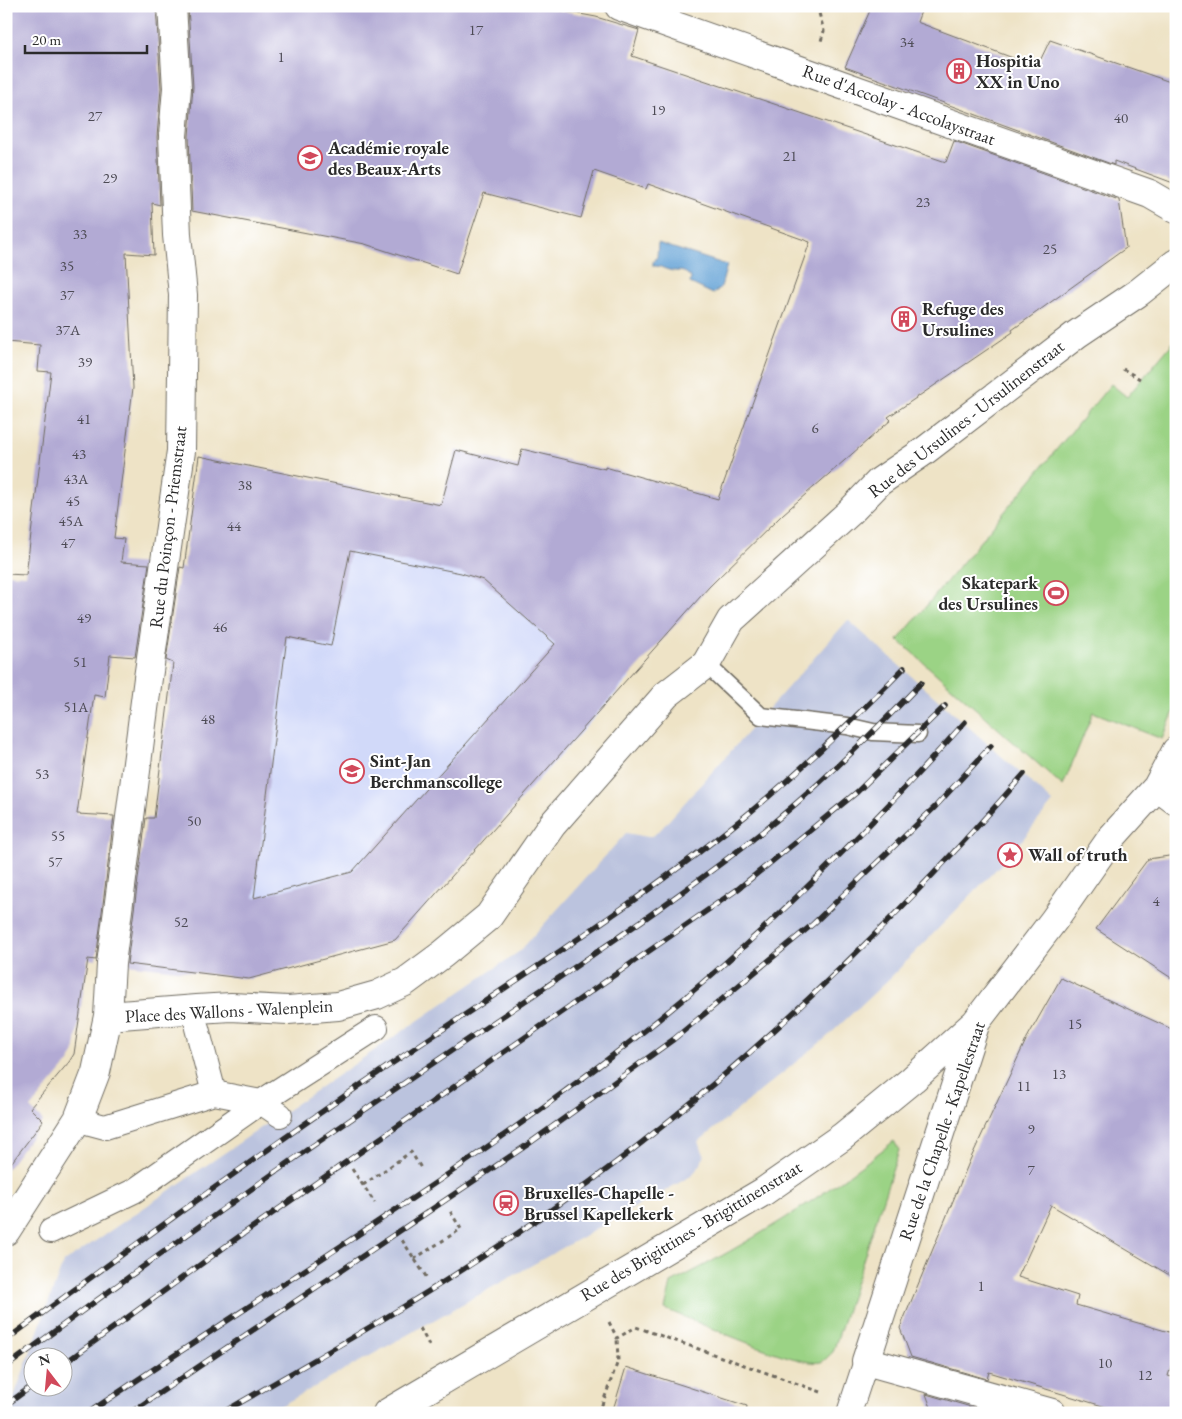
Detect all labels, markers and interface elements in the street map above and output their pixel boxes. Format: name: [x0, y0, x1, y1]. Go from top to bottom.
house number: 17: [469, 20, 484, 39]
scale bar: [25, 22, 148, 54]
text: 20 m: [32, 30, 61, 49]
house number: 34: [900, 32, 915, 51]
house number: 1: [277, 47, 285, 66]
place label: Hospitia ⅩⅩ in Uno: [975, 49, 1059, 93]
building icon: Hospitia ⅩⅩ in Uno: [946, 58, 972, 84]
street label: Rue d'Accolay - Accolaystraat: [800, 59, 999, 150]
house number: 19: [651, 100, 665, 119]
house number: 27: [88, 106, 103, 125]
house number: 40: [1114, 108, 1128, 127]
place label: Académie royale des Beaux-Arts: [327, 136, 449, 180]
school or university icon: Académie royale des Beaux-Arts: [297, 145, 323, 171]
house number: 21: [783, 146, 797, 165]
house number: 29: [103, 168, 117, 187]
house number: 23: [916, 192, 930, 211]
house number: 33: [73, 224, 87, 243]
house number: 25: [1043, 239, 1057, 258]
house number: 35: [60, 256, 74, 275]
house number: 37: [60, 285, 75, 304]
place label: Refuge des Ursulines: [922, 297, 1004, 341]
building icon: Refuge des Ursulines: [891, 306, 917, 332]
house number: 37A: [56, 320, 81, 339]
street label: Rue des Ursulines - Ursulinenstraat: [863, 334, 1069, 503]
house number: 39: [78, 352, 92, 371]
house number: 41: [77, 409, 91, 428]
house number: 6: [811, 418, 819, 437]
street label: Rue du Poinçon - Priemstraat: [144, 424, 191, 629]
house number: 43: [72, 444, 86, 463]
house number: 43A: [64, 469, 89, 488]
house number: 38: [238, 475, 252, 494]
house number: 45: [66, 491, 80, 510]
house number: 45A: [59, 511, 84, 530]
house number: 44: [227, 516, 242, 535]
house number: 47: [61, 533, 76, 552]
place label: Skatepark des Ursulines: [938, 571, 1039, 615]
sports icon: Skatepark des Ursulines: [1043, 580, 1069, 606]
house number: 49: [77, 608, 91, 627]
house number: 46: [213, 617, 227, 636]
house number: 51: [73, 652, 87, 671]
house number: 51A: [64, 697, 89, 716]
house number: 48: [201, 709, 215, 728]
place label: Sint-Jan Berchmanscollege: [370, 749, 503, 793]
school or university icon: Sint-Jan Berchmanscollege: [339, 758, 365, 784]
house number: 53: [35, 764, 49, 783]
house number: 50: [187, 811, 201, 830]
house number: 55: [51, 826, 65, 845]
place icon: Wall of truth: [997, 842, 1023, 868]
place label: Wall of truth: [1028, 843, 1128, 866]
house number: 57: [48, 852, 63, 871]
house number: 4: [1152, 891, 1160, 910]
house number: 52: [174, 912, 189, 931]
street label: Place des Wallons - Walenplein: [124, 994, 334, 1027]
house number: 15: [1068, 1014, 1082, 1033]
street label: Rue de la Chapelle - Kapellestraat: [893, 1018, 990, 1243]
house number: 13: [1052, 1064, 1066, 1083]
house number: 11: [1017, 1076, 1031, 1095]
house number: 9: [1027, 1119, 1035, 1138]
street label: Rue des Brigittines - Brigittinenstraat: [576, 1155, 806, 1306]
house number: 7: [1027, 1160, 1035, 1179]
place label: Bruxelles-Chapelle - Brussel Kapellekerk: [524, 1181, 674, 1225]
station icon: Bruxelles-Chapelle - Brussel Kapellekerk: [493, 1190, 519, 1216]
house number: 1: [977, 1276, 985, 1295]
north arrow: [22, 1346, 72, 1396]
text: N: [36, 1349, 53, 1370]
house number: 10: [1098, 1353, 1112, 1372]
house number: 12: [1138, 1365, 1153, 1384]

